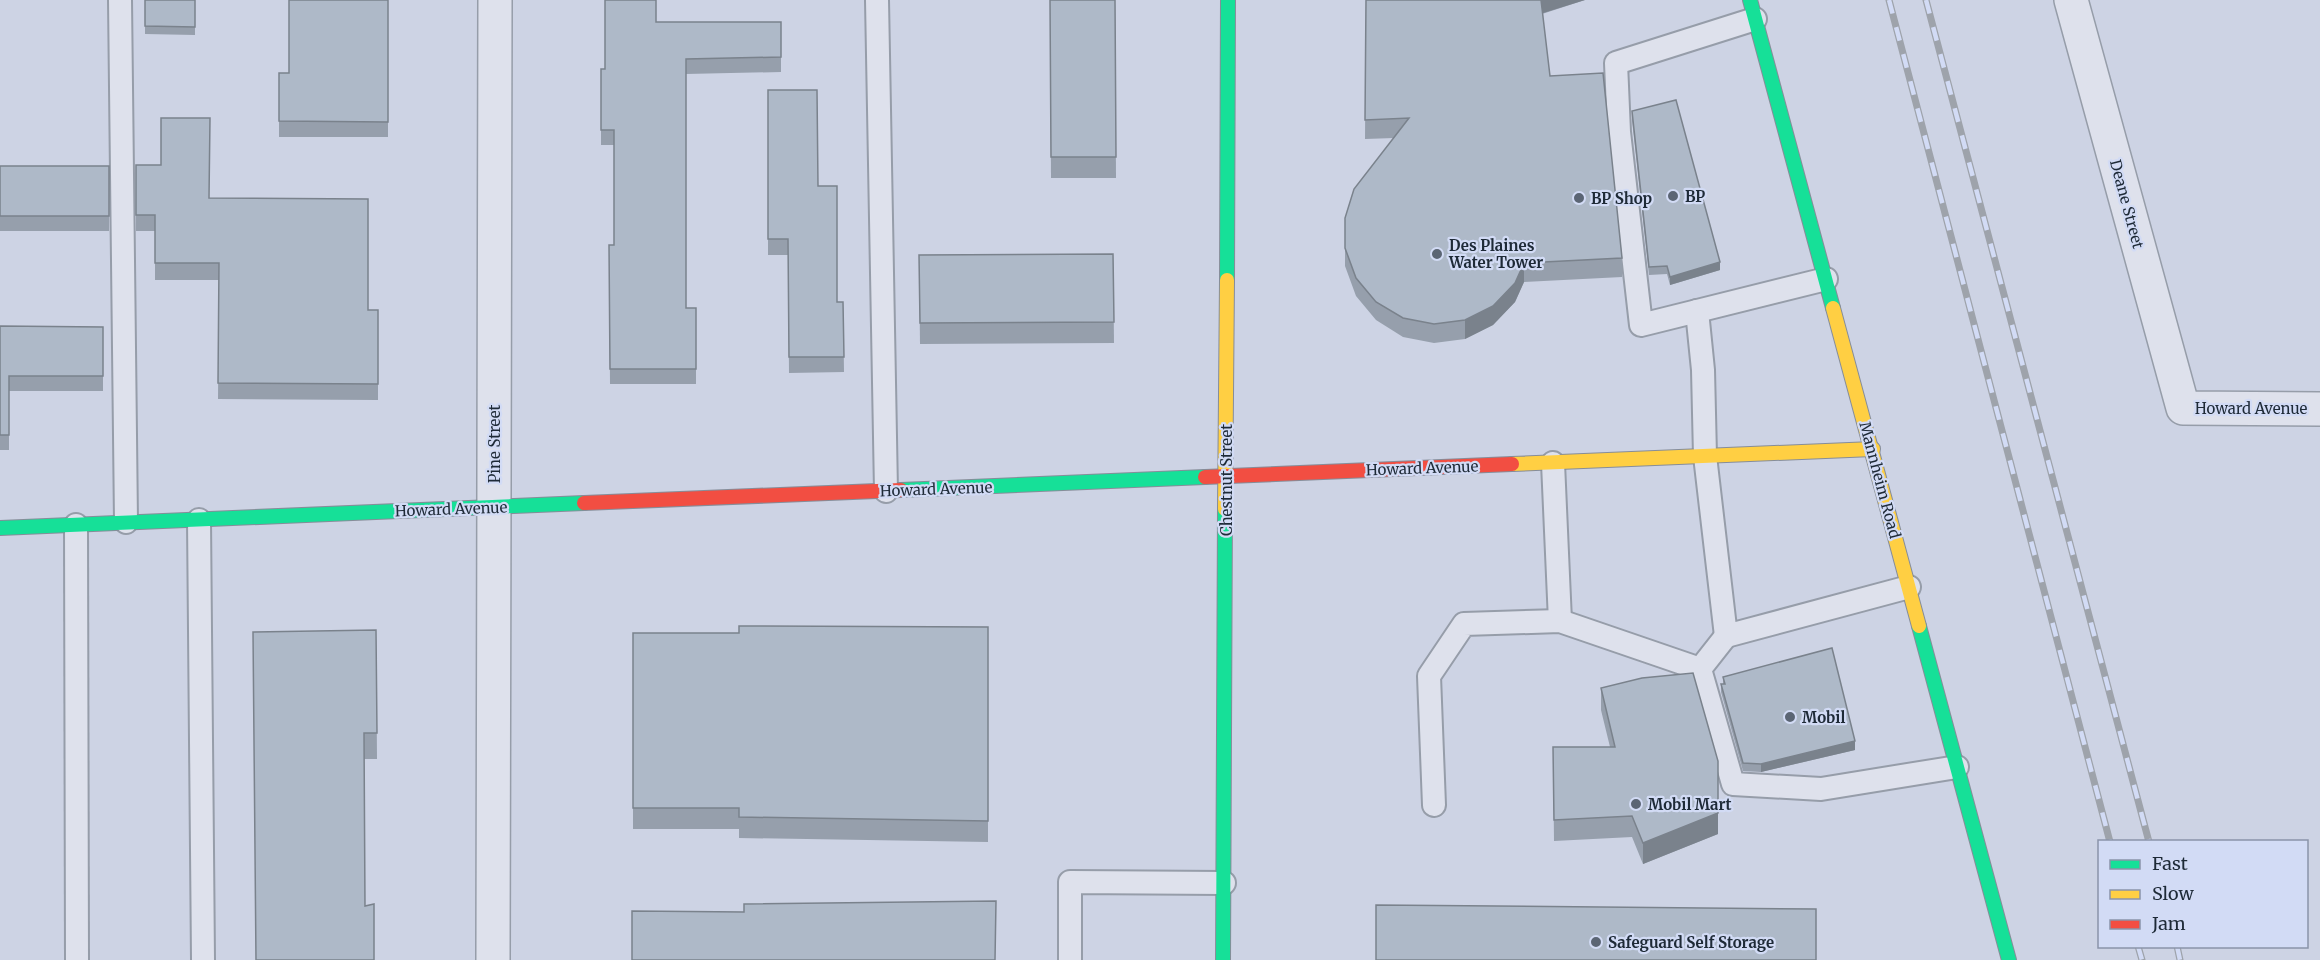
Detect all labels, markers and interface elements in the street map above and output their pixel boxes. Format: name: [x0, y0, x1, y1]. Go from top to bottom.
street label: Deane Street: [2106, 157, 2148, 251]
place label: BP: [1685, 187, 1705, 206]
place label: BP Shop: [1591, 189, 1653, 208]
marker: BP: [1666, 189, 1680, 203]
marker: BP Shop: [1572, 191, 1586, 205]
place label: Des Plaines Water Tower: [1448, 236, 1543, 272]
marker: Des Plaines Water Tower: [1430, 247, 1444, 261]
street label: Howard Avenue: [2195, 399, 2308, 418]
street label: Pine Street: [485, 405, 504, 483]
street label: Mannheim Road: [1855, 420, 1905, 540]
street label: Chestnut Street: [1217, 424, 1236, 536]
street label: Howard Avenue: [1365, 457, 1479, 479]
street label: Howard Avenue: [879, 478, 993, 500]
street label: Howard Avenue: [394, 498, 508, 520]
place label: Mobil: [1802, 708, 1845, 727]
marker: Mobil: [1783, 710, 1797, 724]
place label: Mobil Mart: [1648, 795, 1732, 814]
marker: Mobil Mart: [1629, 797, 1643, 811]
legend: [2098, 840, 2308, 948]
text: Fast: [2152, 852, 2188, 875]
text: Slow: [2152, 882, 2195, 905]
text: Jam: [2151, 912, 2186, 935]
place label: Safeguard Self Storage: [1608, 933, 1774, 952]
marker: Safeguard Self Storage: [1589, 935, 1603, 949]

